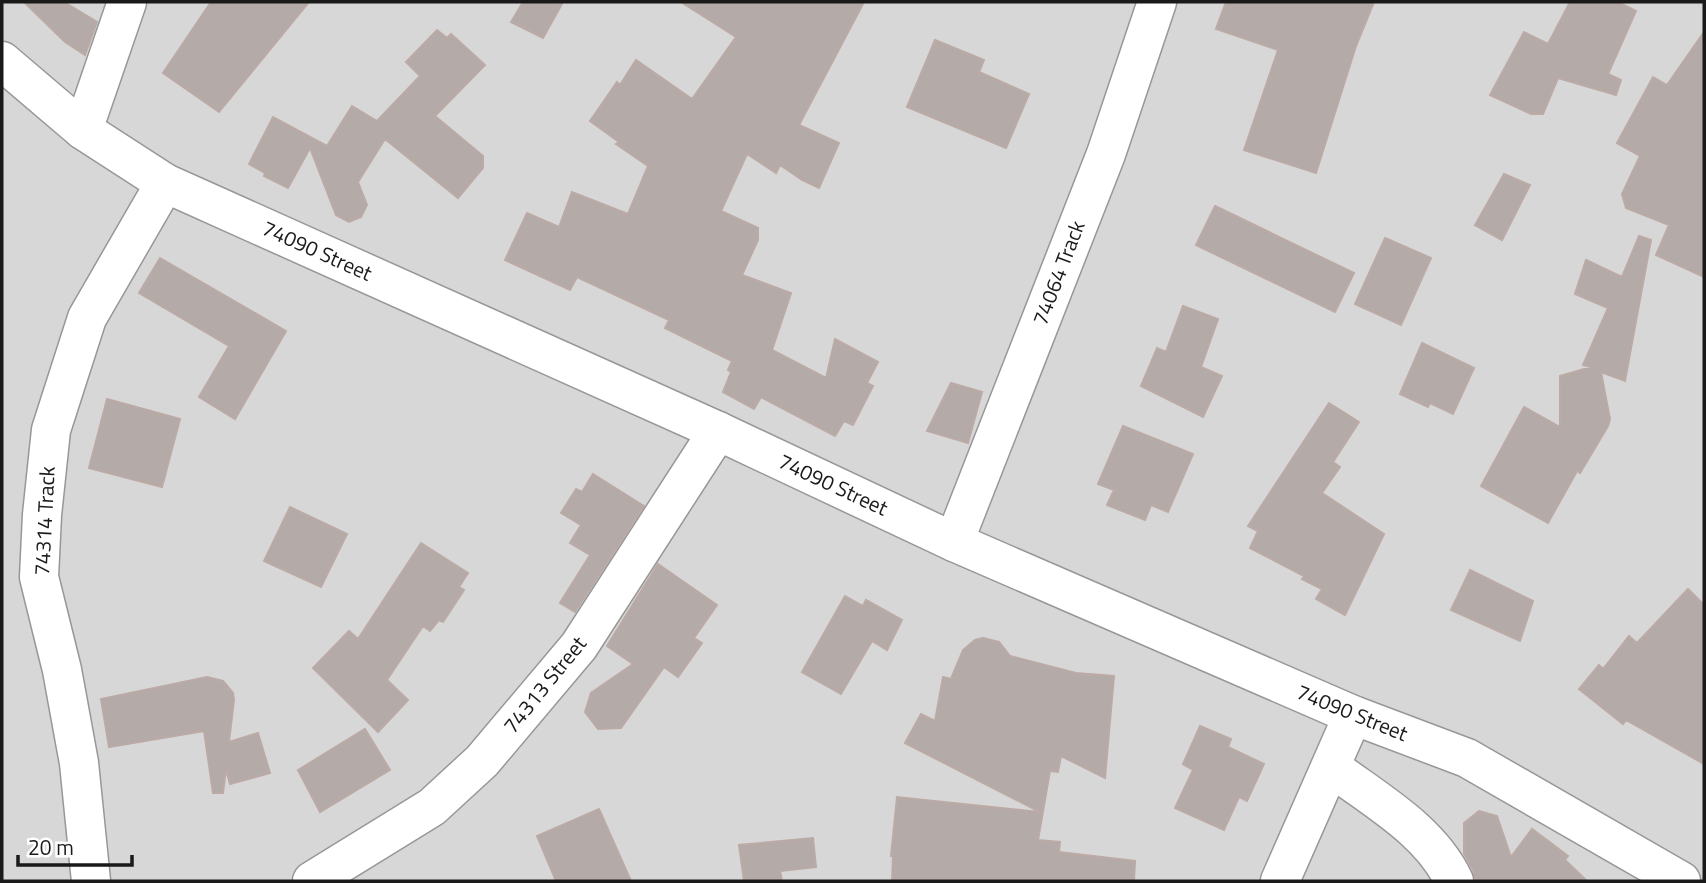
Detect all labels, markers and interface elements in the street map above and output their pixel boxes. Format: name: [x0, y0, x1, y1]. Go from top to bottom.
street label: 74090 Street: [257, 212, 378, 289]
street label: 74064 Track: [1023, 216, 1093, 330]
street label: 74090 Street: [773, 445, 894, 524]
street label: 74314 Track: [25, 465, 63, 577]
street label: 74313 Street: [495, 628, 594, 740]
street label: 74090 Street: [1292, 675, 1413, 749]
scale bar: [18, 824, 131, 868]
text: 20 m: [28, 831, 74, 863]

